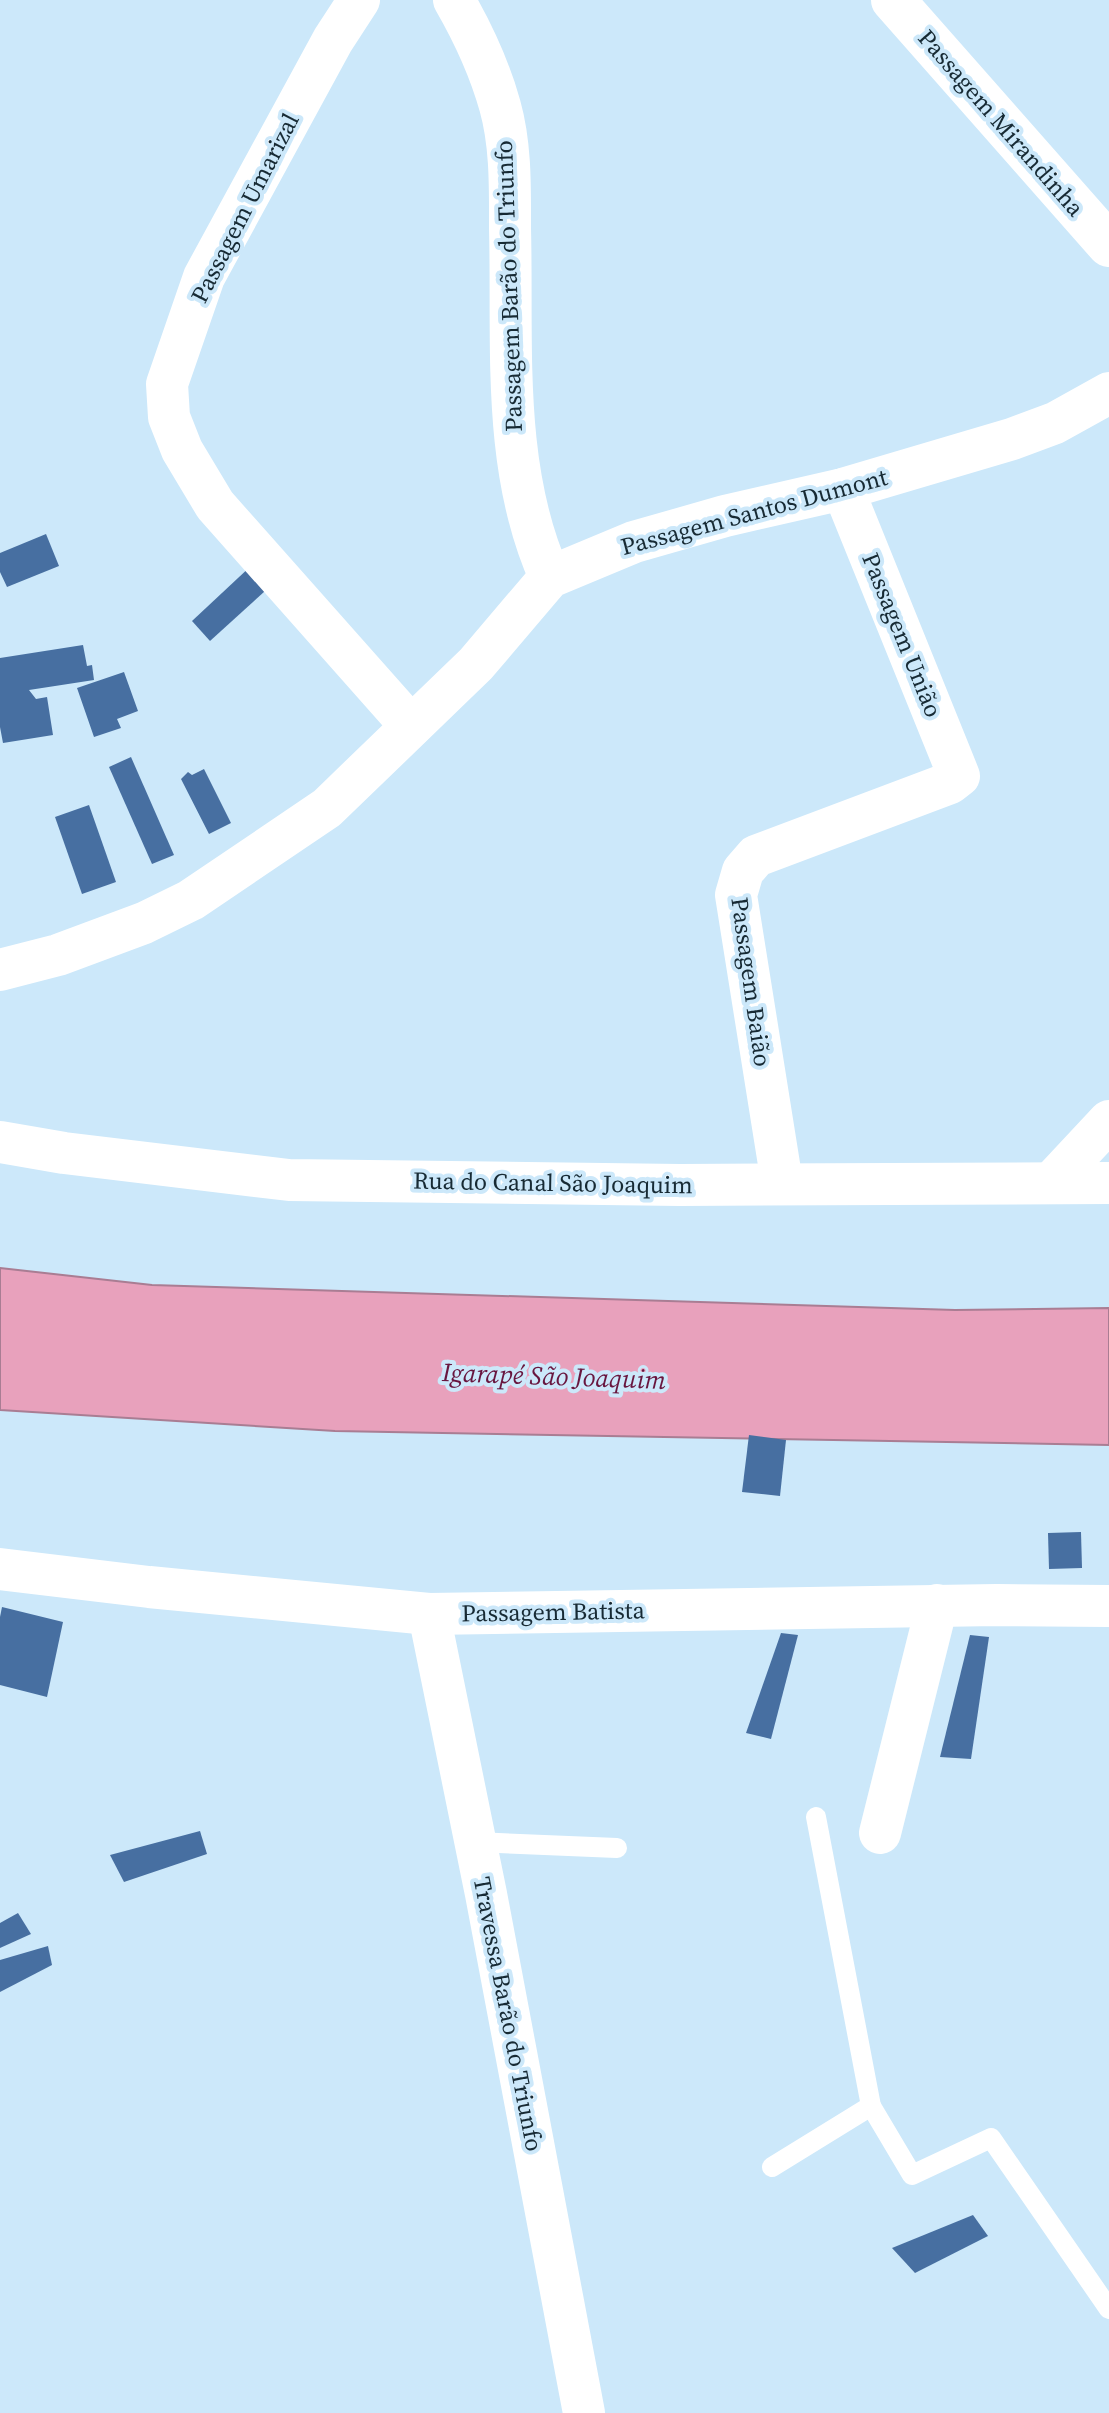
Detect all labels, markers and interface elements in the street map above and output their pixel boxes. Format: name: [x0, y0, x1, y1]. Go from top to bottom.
street label: Passagem Mirandinha: [911, 22, 1092, 224]
street label: Passagem Umarizal: [182, 107, 307, 308]
street label: Passagem Barão do Triunfo: [487, 140, 530, 432]
street label: Passagem Santos Dumont: [617, 460, 891, 563]
street label: Passagem União: [854, 548, 950, 722]
street label: Passagem Baião: [723, 895, 780, 1069]
street label: Rua do Canal São Joaquim: [413, 1164, 693, 1201]
water label: Igarapé São Joaquim: [440, 1354, 667, 1398]
street label: Passagem Batista: [461, 1593, 646, 1630]
street label: Travessa Barão do Triunfo: [466, 1874, 551, 2154]

